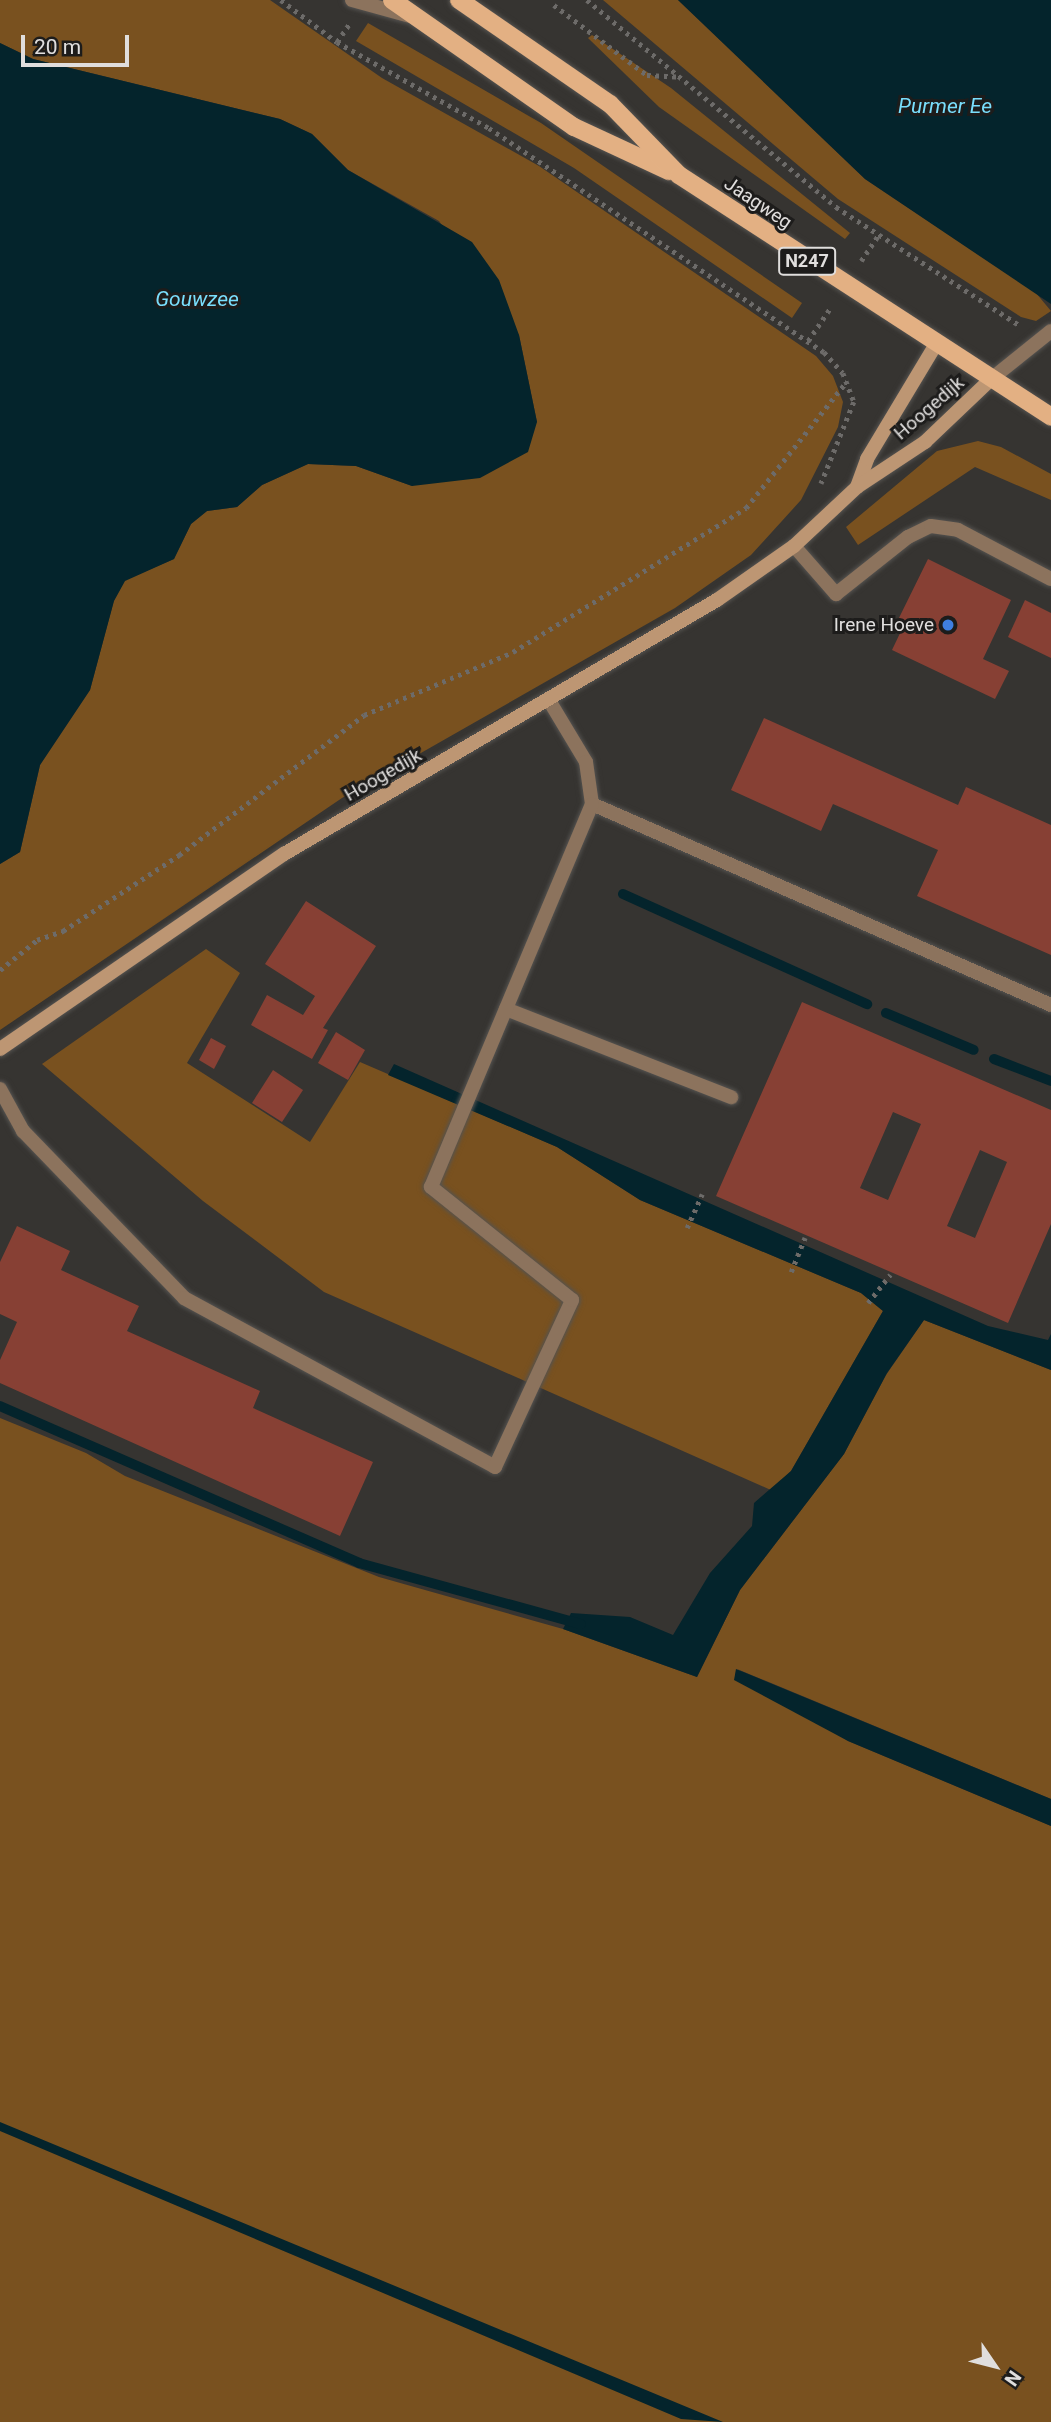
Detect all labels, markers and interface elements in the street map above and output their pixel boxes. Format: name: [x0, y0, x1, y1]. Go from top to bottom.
scale bar: [24, 21, 133, 65]
text: 20 m: [34, 35, 81, 59]
water label: Purmer Ee: [898, 93, 992, 119]
street label: Jaagweg: [720, 172, 796, 234]
road number: N247: [777, 246, 837, 276]
water label: Gouwzee: [155, 286, 239, 312]
street label: Hoogedijk: [889, 371, 969, 445]
place label: Irene Hoeve: [834, 614, 934, 636]
marker: Irene Hoeve: [940, 617, 956, 633]
street label: Hoogedijk: [340, 744, 426, 806]
north arrow: [960, 2331, 1030, 2401]
text: N: [999, 2366, 1026, 2390]

